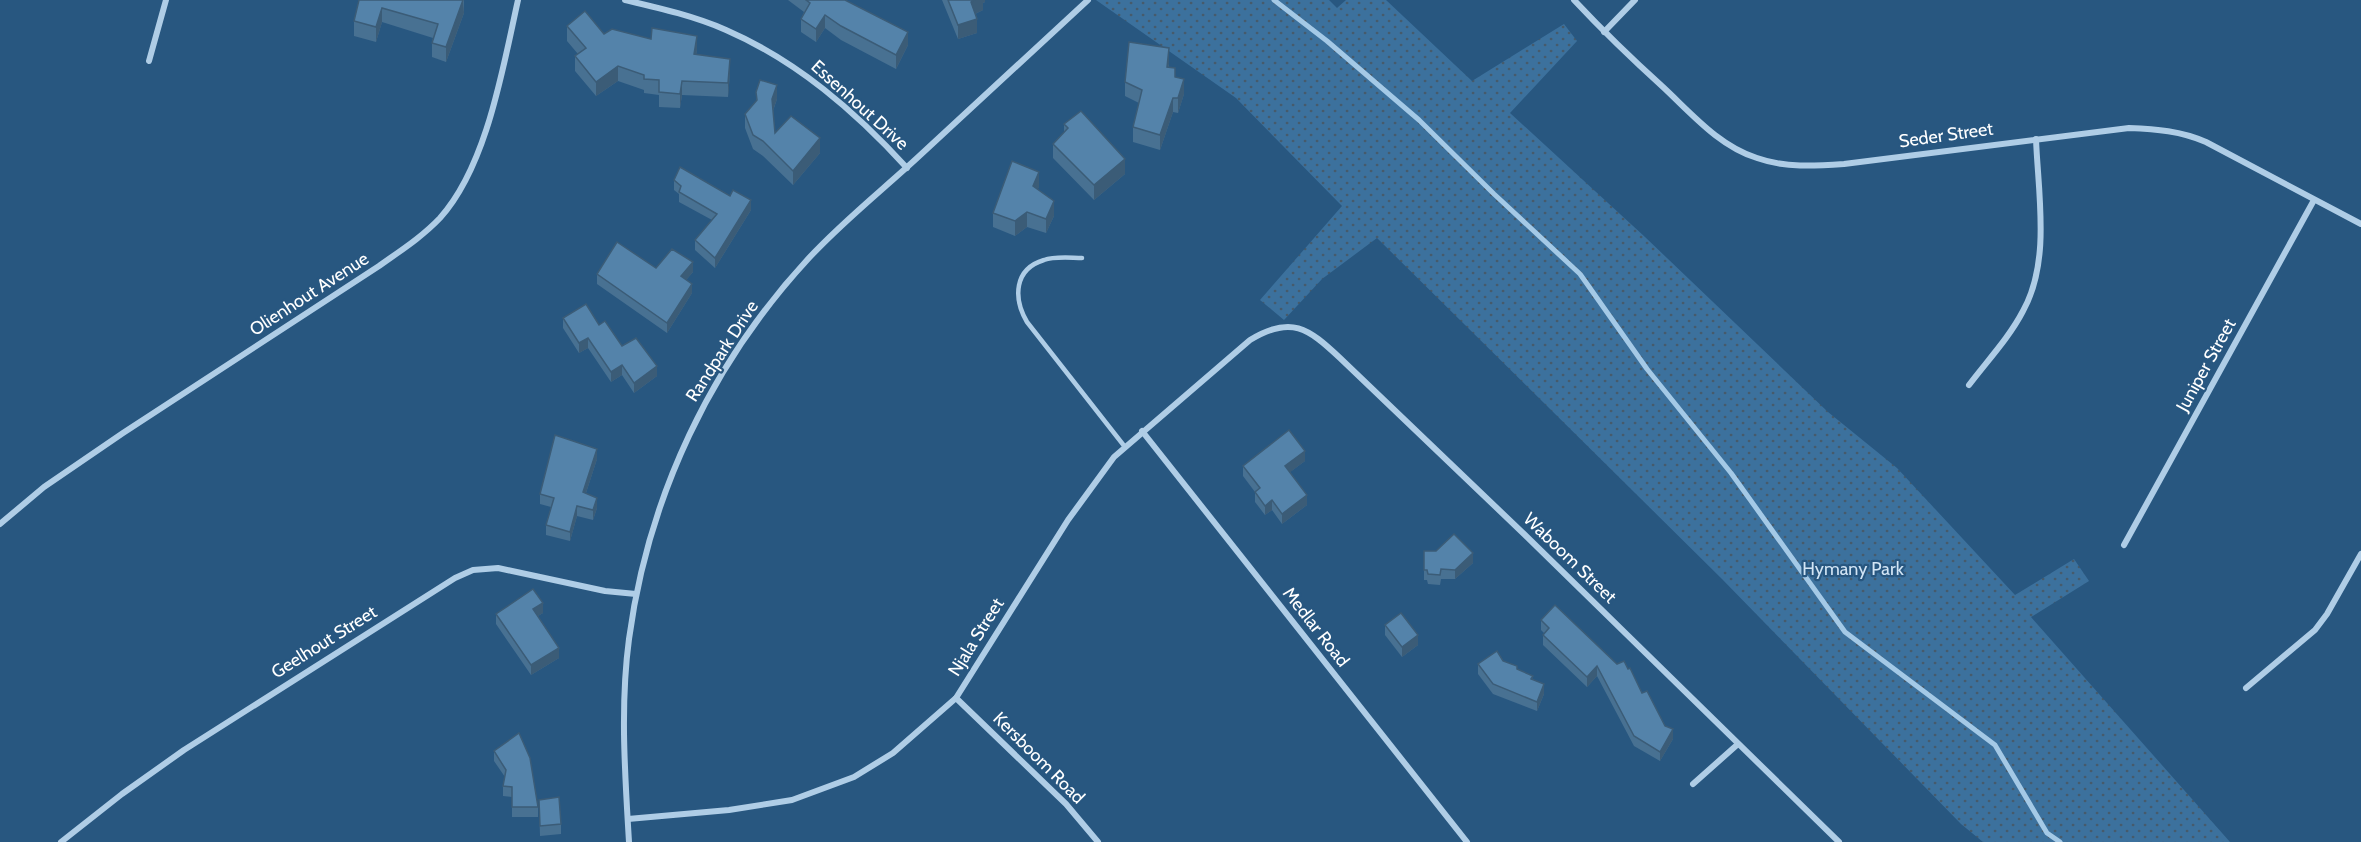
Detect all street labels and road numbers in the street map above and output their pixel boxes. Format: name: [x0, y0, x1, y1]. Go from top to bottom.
street label: Essenhout Drive: [807, 55, 913, 155]
street label: Seder Street: [1897, 118, 1995, 152]
street label: Olienhout Avenue: [245, 247, 373, 341]
street label: Randpark Drive: [681, 296, 763, 406]
street label: Juniper Street: [2171, 315, 2241, 416]
street label: Waboom Street: [1519, 508, 1621, 608]
street label: Medlar Road: [1278, 583, 1354, 671]
street label: Njala Street: [943, 594, 1009, 680]
street label: Geelhout Street: [267, 601, 381, 683]
street label: Kersboom Road: [989, 708, 1089, 808]

